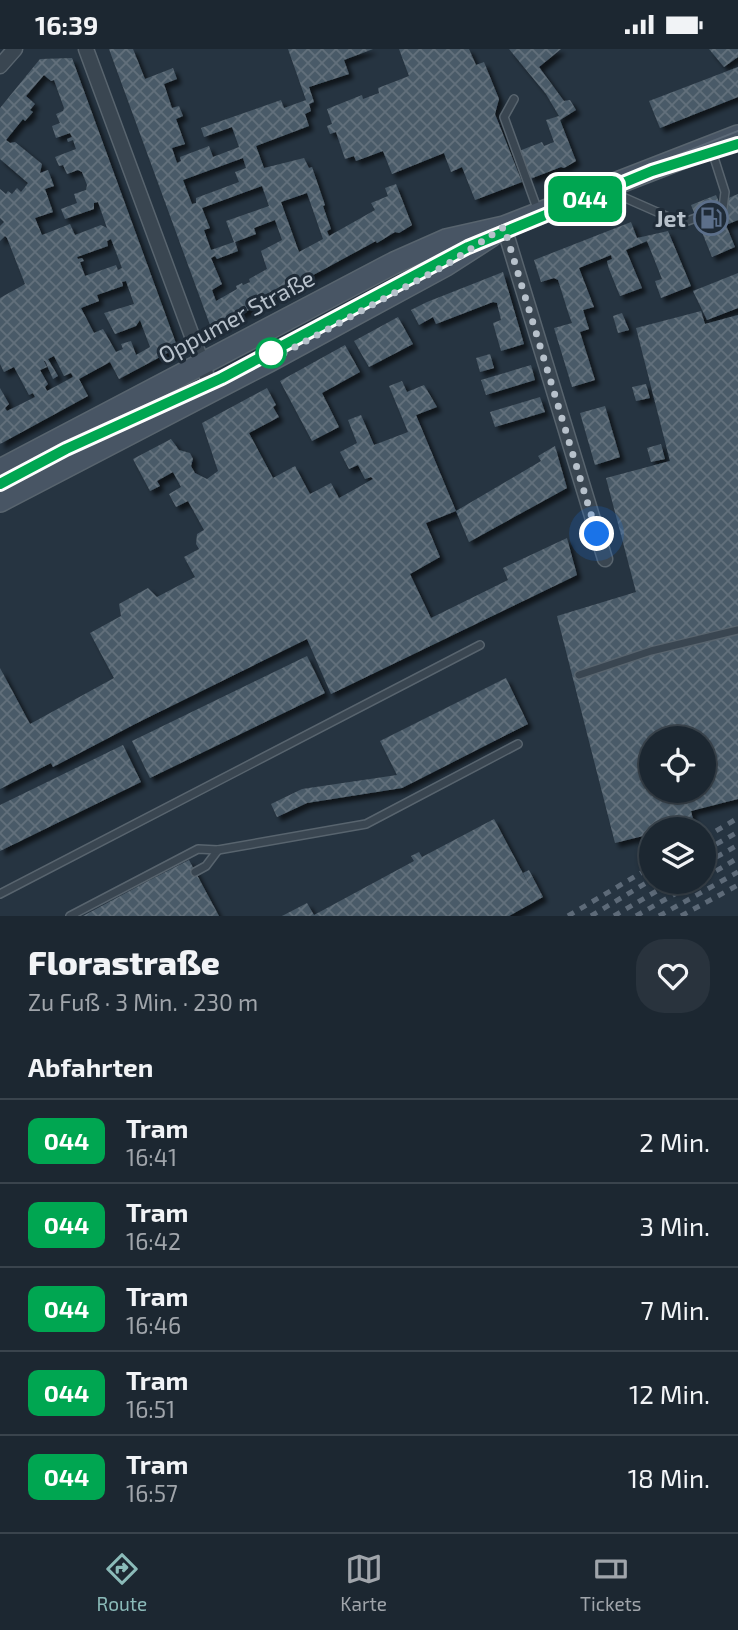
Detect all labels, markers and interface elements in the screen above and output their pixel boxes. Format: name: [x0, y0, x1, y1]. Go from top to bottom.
text: 16:39: [35, 9, 98, 40]
line badge: 044: [545, 176, 625, 222]
text: 044: [562, 184, 608, 213]
fuel station icon: Jet: [692, 199, 730, 237]
place label: Jet: [655, 204, 686, 232]
street label: Oppumer Straße: [153, 263, 319, 369]
unlabelled marker: [256, 338, 286, 368]
your location: [579, 516, 614, 551]
map controls: [639, 726, 716, 894]
button: locate: [639, 726, 716, 803]
button: layers: [639, 817, 716, 894]
button: heart: [636, 939, 710, 1013]
text: Florastraße: [28, 942, 220, 982]
text: Zu Fuß · 3 Min. · 230 m: [28, 988, 258, 1016]
text: Abfahrten: [28, 1051, 153, 1082]
text: Tram: [126, 1112, 188, 1143]
text: 044: [44, 1126, 89, 1155]
text: 2 Min.: [639, 1126, 710, 1157]
text: 16:41: [126, 1143, 177, 1171]
text: Tram: [126, 1196, 188, 1227]
text: 044: [44, 1210, 89, 1239]
text: 3 Min.: [639, 1210, 710, 1241]
text: 16:42: [126, 1227, 181, 1255]
text: Tram: [126, 1280, 188, 1311]
text: 044: [44, 1294, 89, 1323]
text: 7 Min.: [641, 1294, 710, 1325]
text: 16:46: [126, 1311, 181, 1339]
text: Tram: [126, 1364, 188, 1395]
text: 044: [44, 1378, 89, 1407]
text: 12 Min.: [629, 1378, 710, 1409]
text: 16:51: [126, 1395, 175, 1423]
text: Tram: [126, 1448, 188, 1479]
text: 044: [44, 1462, 89, 1491]
text: 18 Min.: [628, 1462, 710, 1493]
text: 16:57: [126, 1479, 178, 1507]
tab: Route: [97, 1550, 147, 1615]
tab: Karte: [340, 1550, 387, 1615]
tab: Tickets: [580, 1550, 641, 1615]

